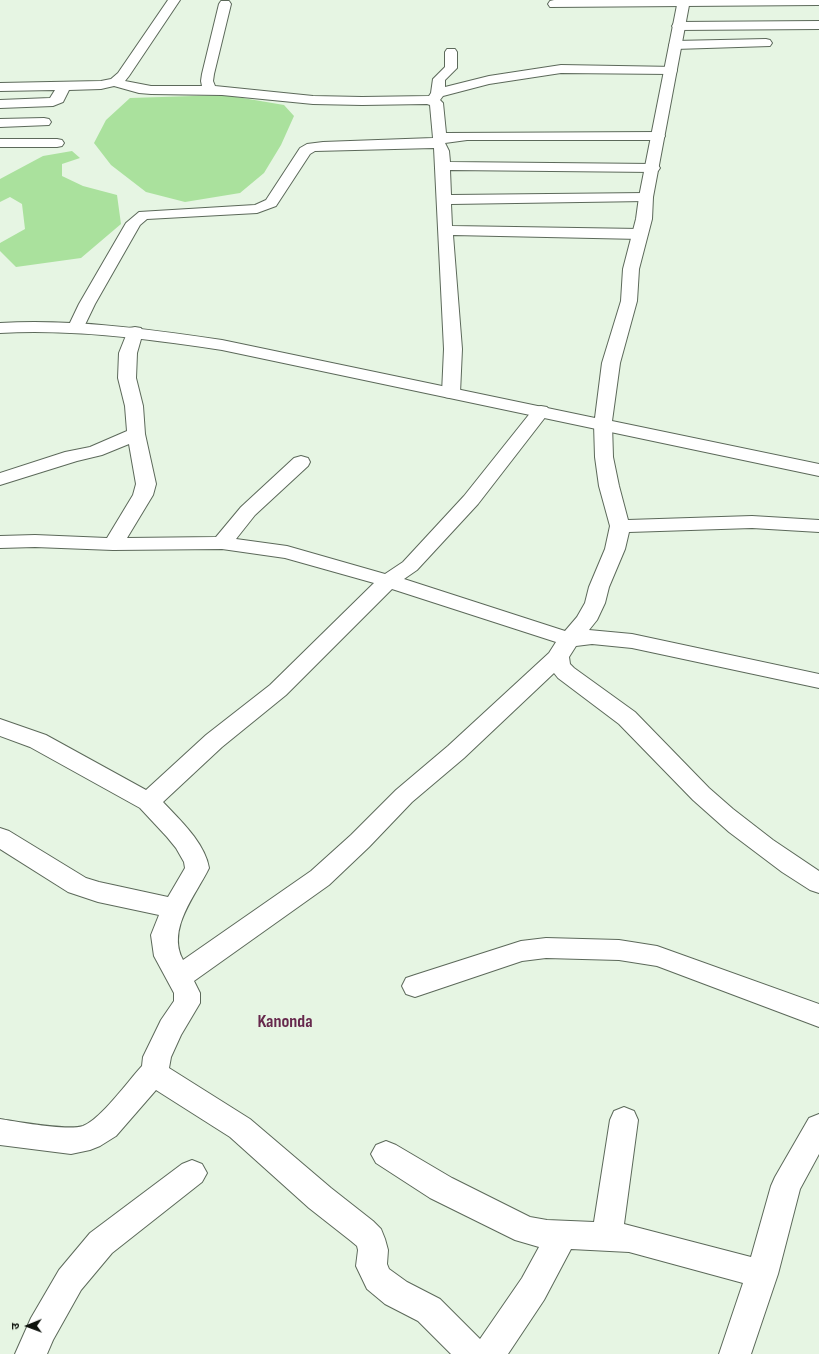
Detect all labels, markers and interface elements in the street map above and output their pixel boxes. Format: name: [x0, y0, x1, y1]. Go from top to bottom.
district label: Kanonda: [257, 1011, 313, 1033]
north arrow: [8, 1306, 48, 1346]
text: उ: [9, 1323, 22, 1330]

